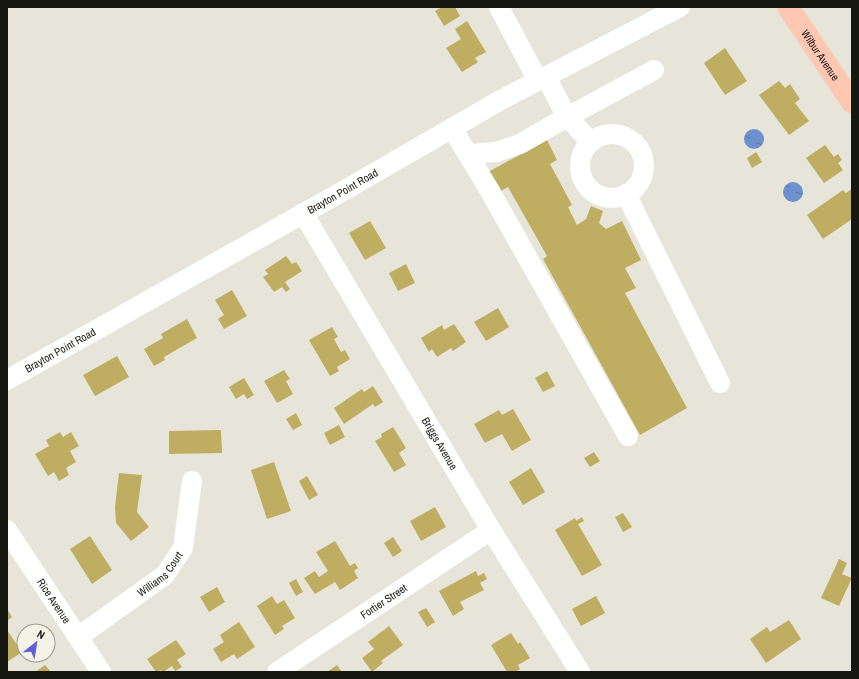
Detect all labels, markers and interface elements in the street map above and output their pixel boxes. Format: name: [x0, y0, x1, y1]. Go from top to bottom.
street label: Wilbur Avenue: [798, 27, 843, 83]
street label: Brayton Point Road: [305, 166, 380, 217]
street label: Brayton Point Road: [22, 325, 98, 376]
street label: Briggs Avenue: [419, 415, 461, 472]
street label: Williams Court: [134, 548, 186, 600]
street label: Rice Avenue: [34, 576, 74, 626]
street label: Fortier Street: [358, 581, 410, 622]
north arrow: [16, 623, 56, 663]
text: N: [35, 627, 47, 642]

